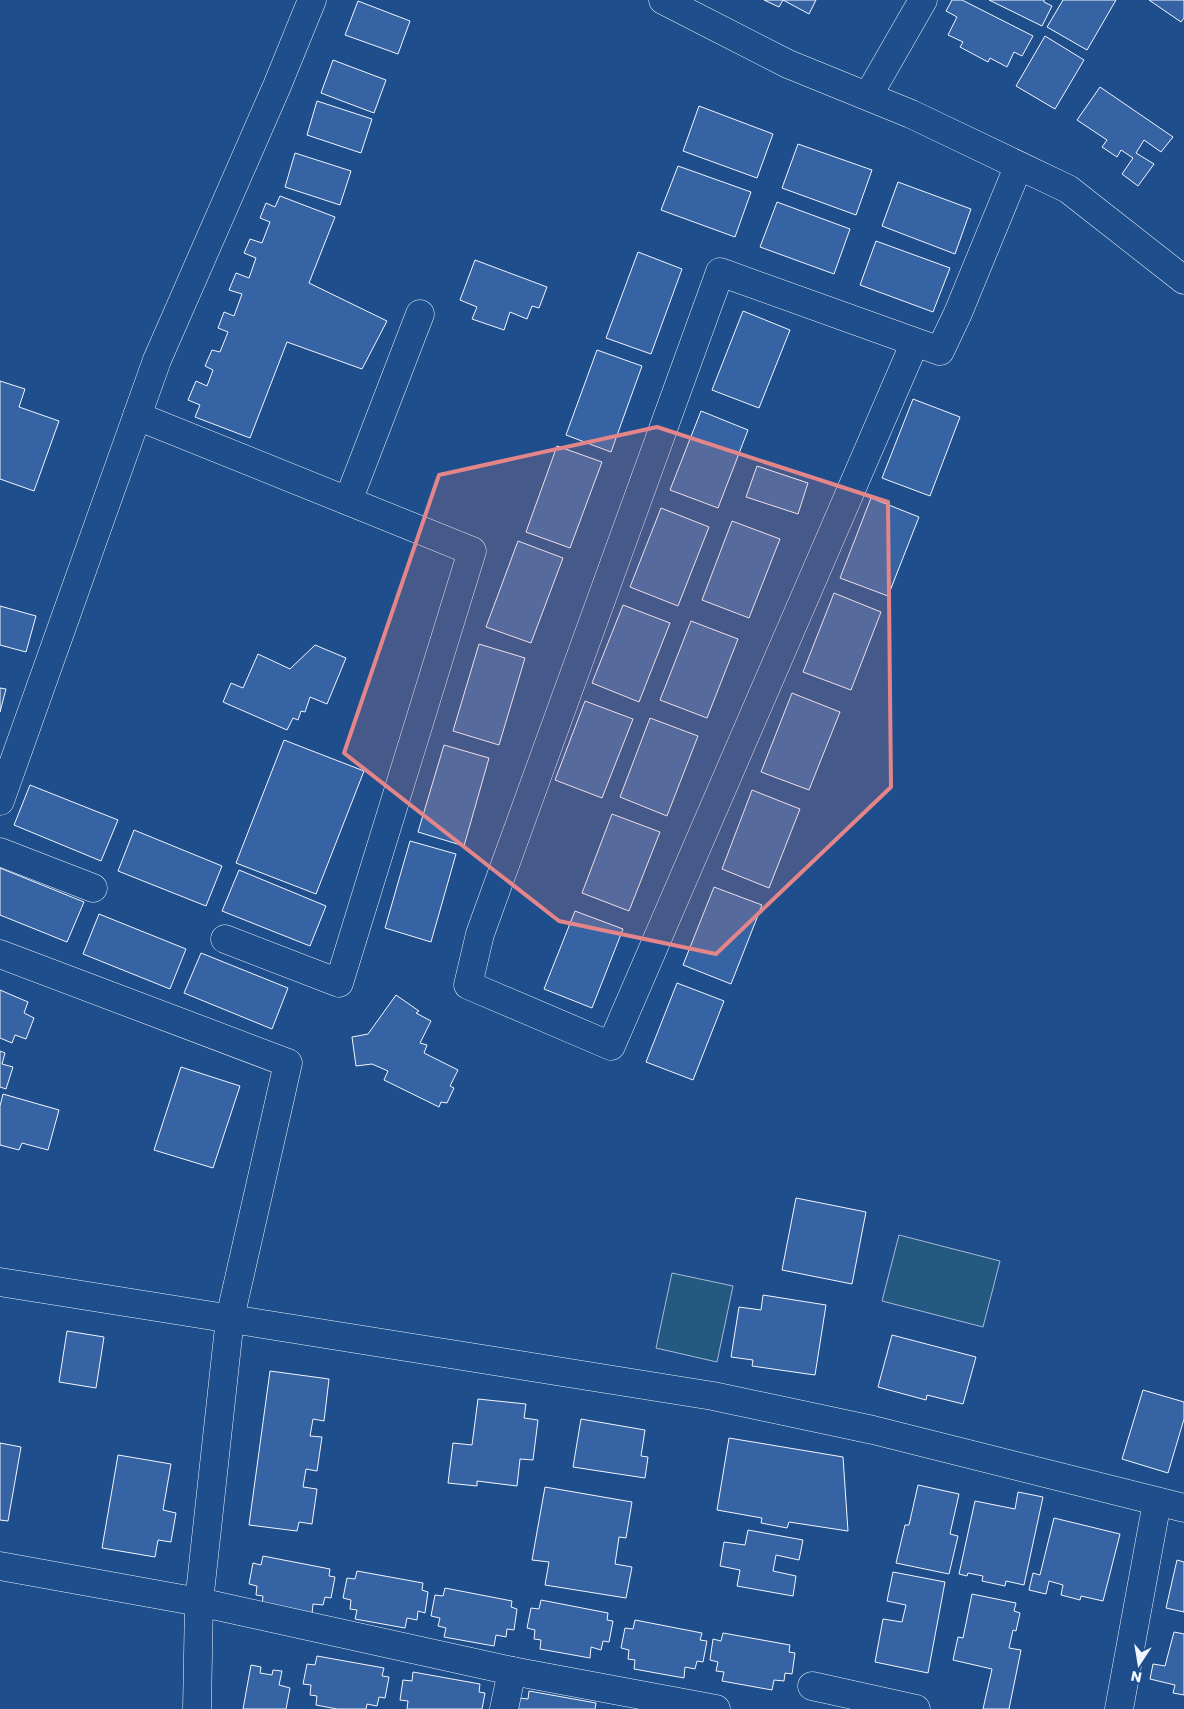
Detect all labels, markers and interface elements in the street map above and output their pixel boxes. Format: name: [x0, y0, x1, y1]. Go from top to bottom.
north arrow: [1114, 1639, 1164, 1689]
text: N: [1129, 1666, 1144, 1688]

